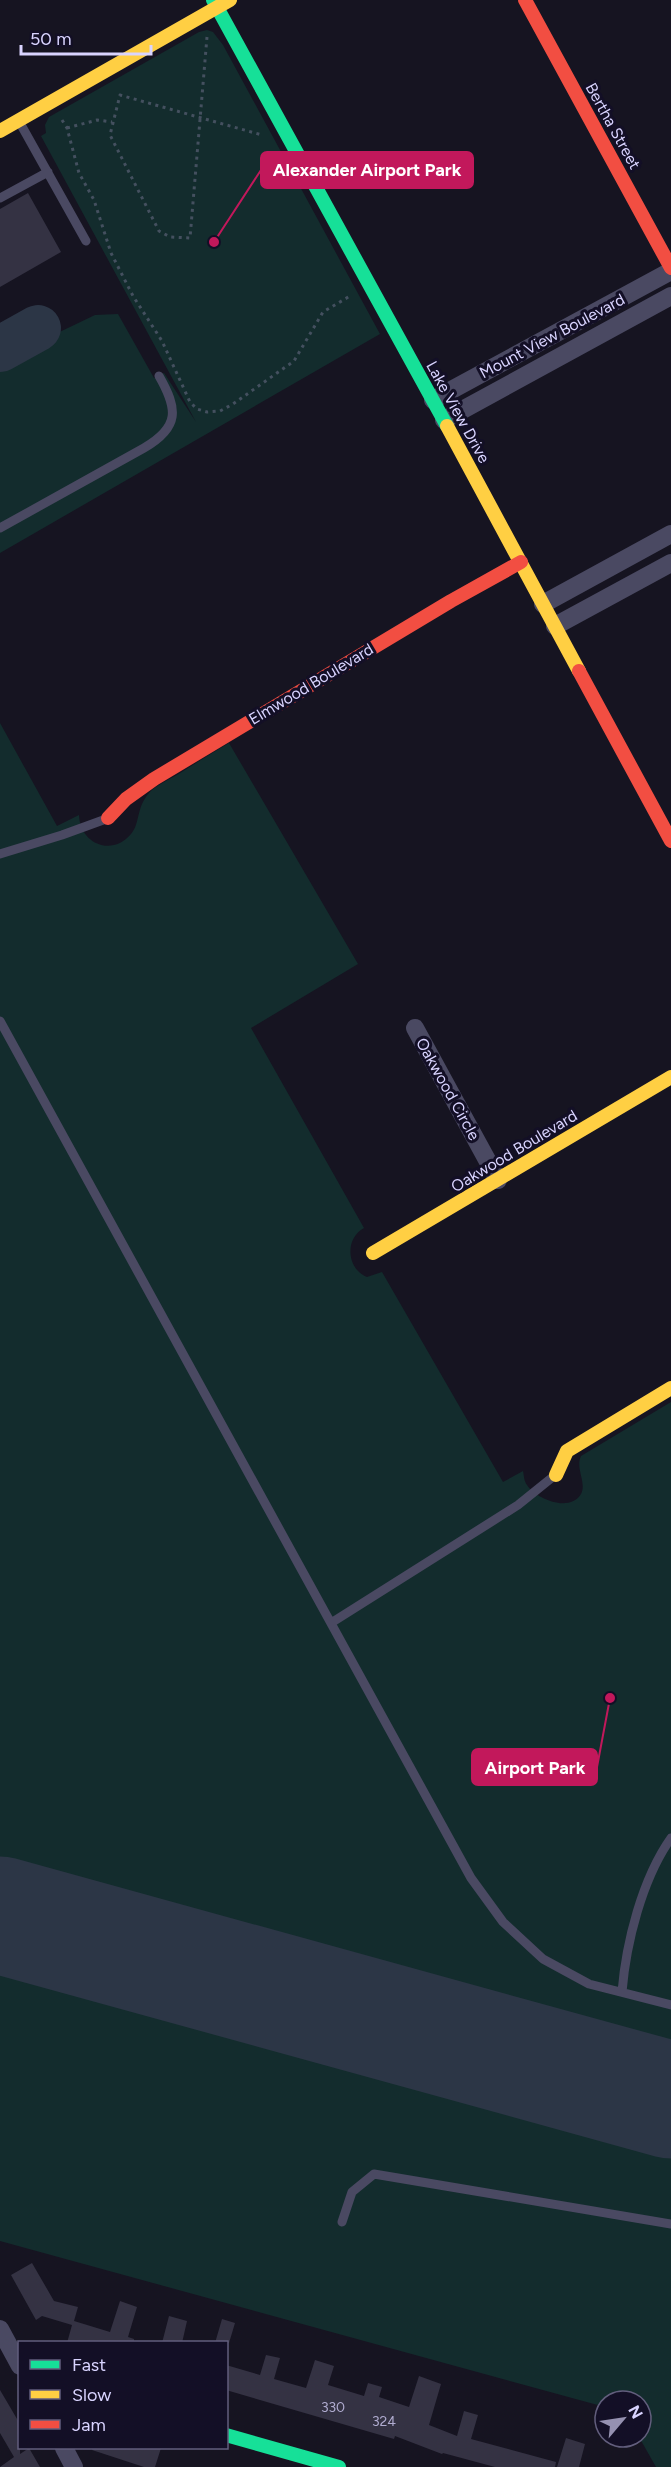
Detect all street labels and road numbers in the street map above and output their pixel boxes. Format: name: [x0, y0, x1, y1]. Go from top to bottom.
street label: Bertha Street: [581, 79, 645, 173]
street label: Mount View Boulevard: [476, 290, 628, 382]
street label: Lake View Drive: [422, 358, 494, 466]
street label: Elmwood Boulevard: [245, 639, 377, 729]
street label: Oakwood Circle: [412, 1034, 484, 1144]
street label: Oakwood Boulevard: [448, 1106, 580, 1196]

